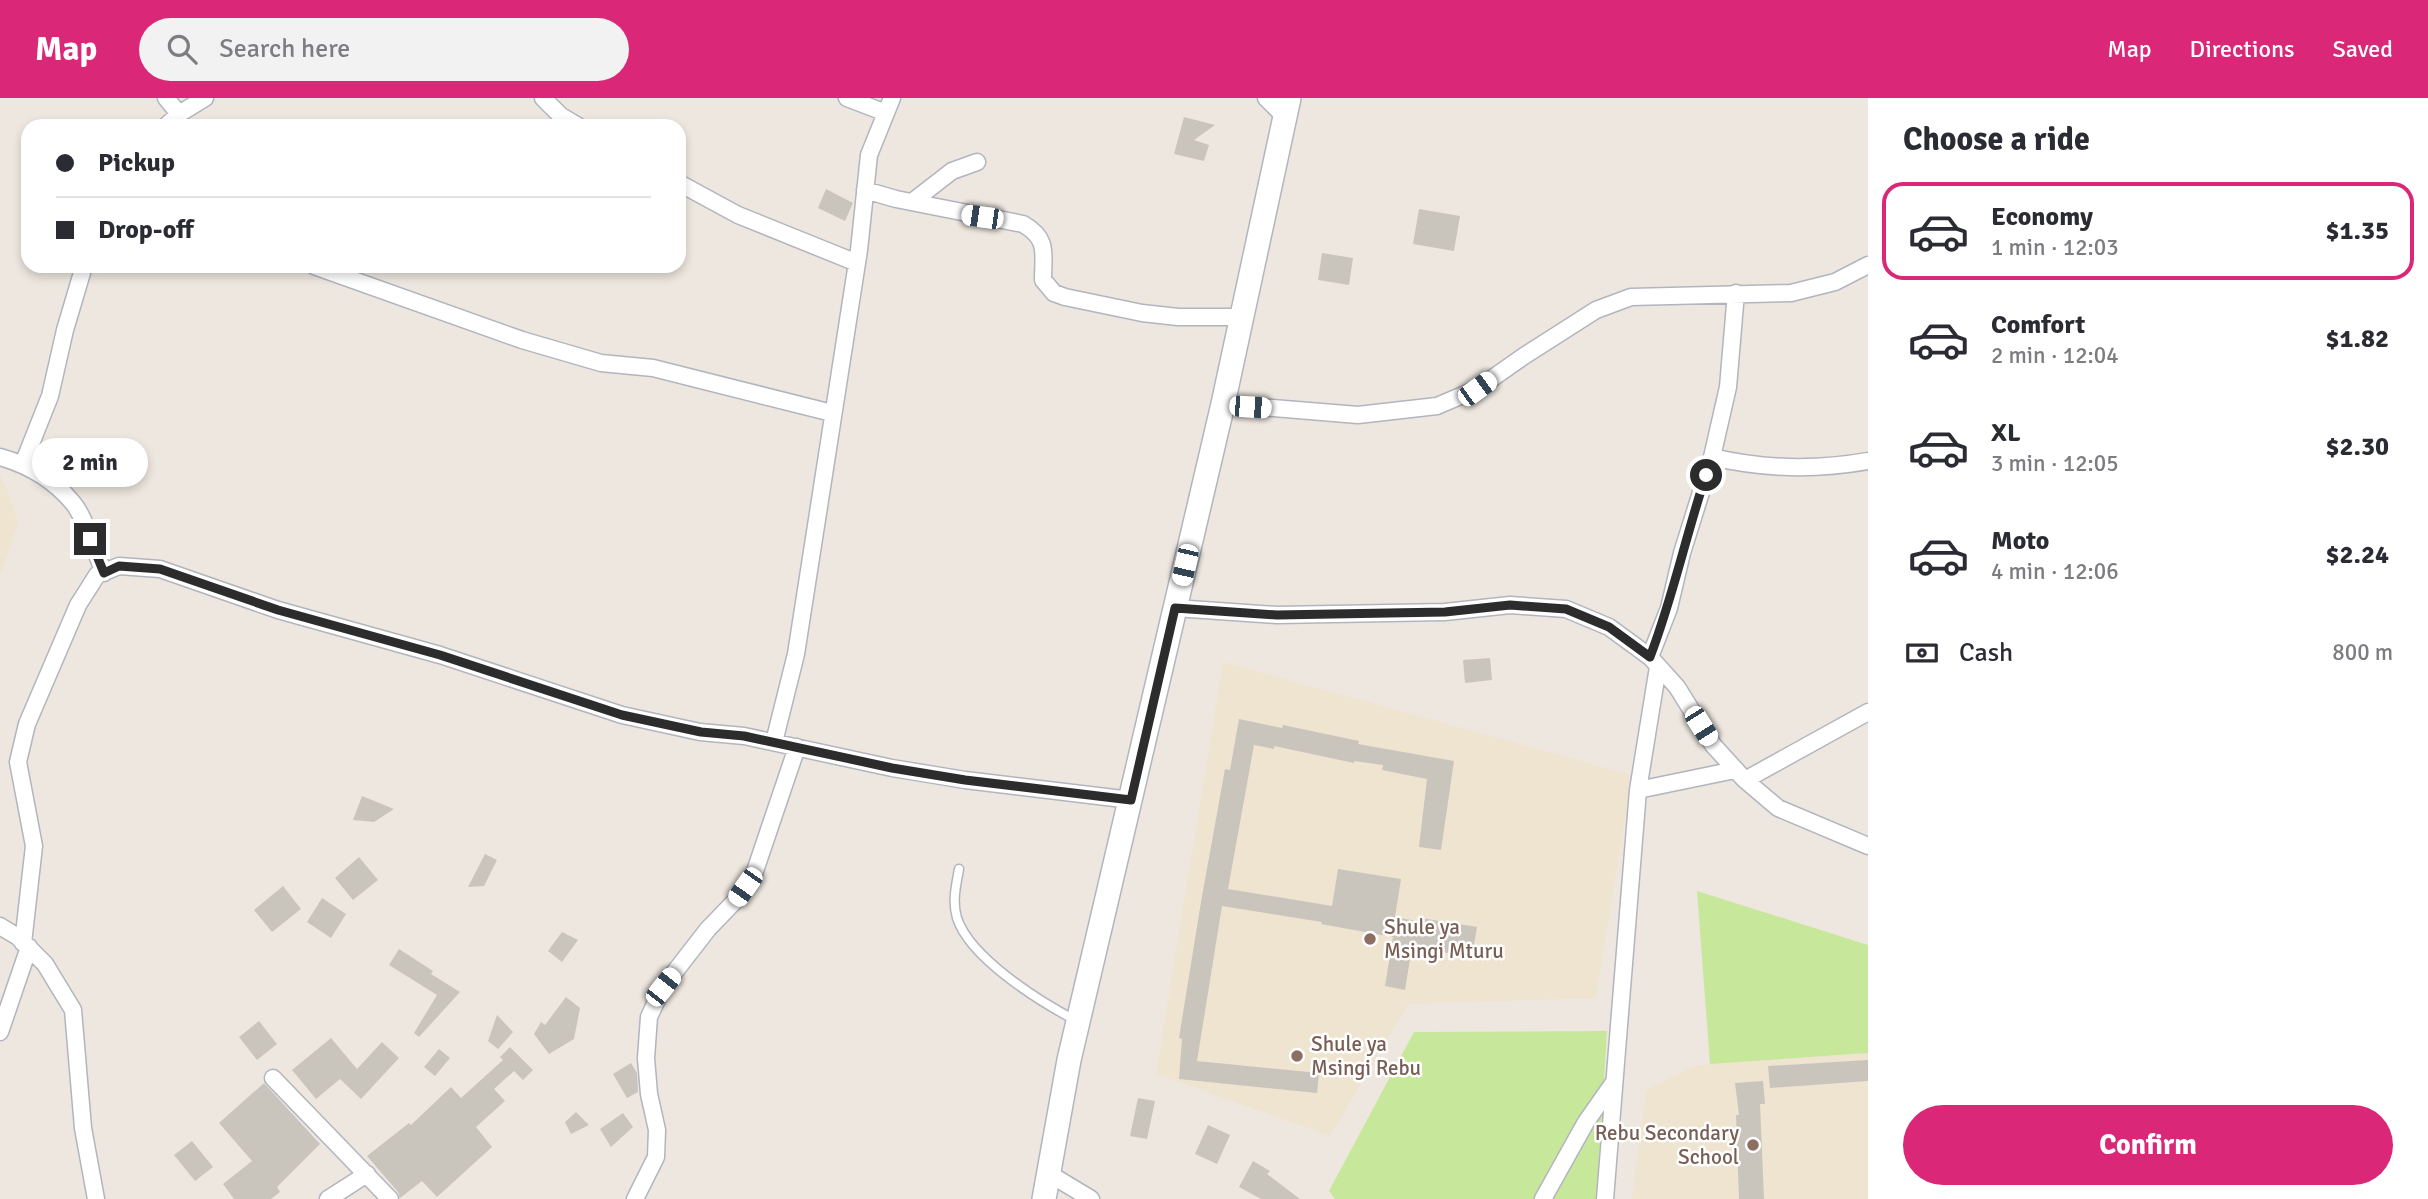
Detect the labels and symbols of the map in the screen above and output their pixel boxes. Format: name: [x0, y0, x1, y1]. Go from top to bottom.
car: [960, 204, 1005, 230]
car: [1454, 368, 1501, 410]
car: [1229, 395, 1272, 419]
callout: 2 min: [32, 438, 148, 486]
route start: [1690, 459, 1722, 491]
route end: [74, 523, 106, 555]
car: [1171, 542, 1200, 588]
car: [1681, 703, 1722, 749]
car: [725, 864, 766, 910]
place label: Shule ya Msingi Mturu: [1384, 914, 1504, 964]
marker: Shule ya Msingi Mturu: [1362, 931, 1378, 947]
car: [642, 964, 685, 1010]
place label: Shule ya Msingi Rebu: [1311, 1031, 1421, 1081]
marker: Shule ya Msingi Rebu: [1289, 1048, 1305, 1064]
place label: Rebu Secondary School: [1595, 1120, 1739, 1170]
marker: Rebu Secondary School: [1745, 1137, 1761, 1153]

